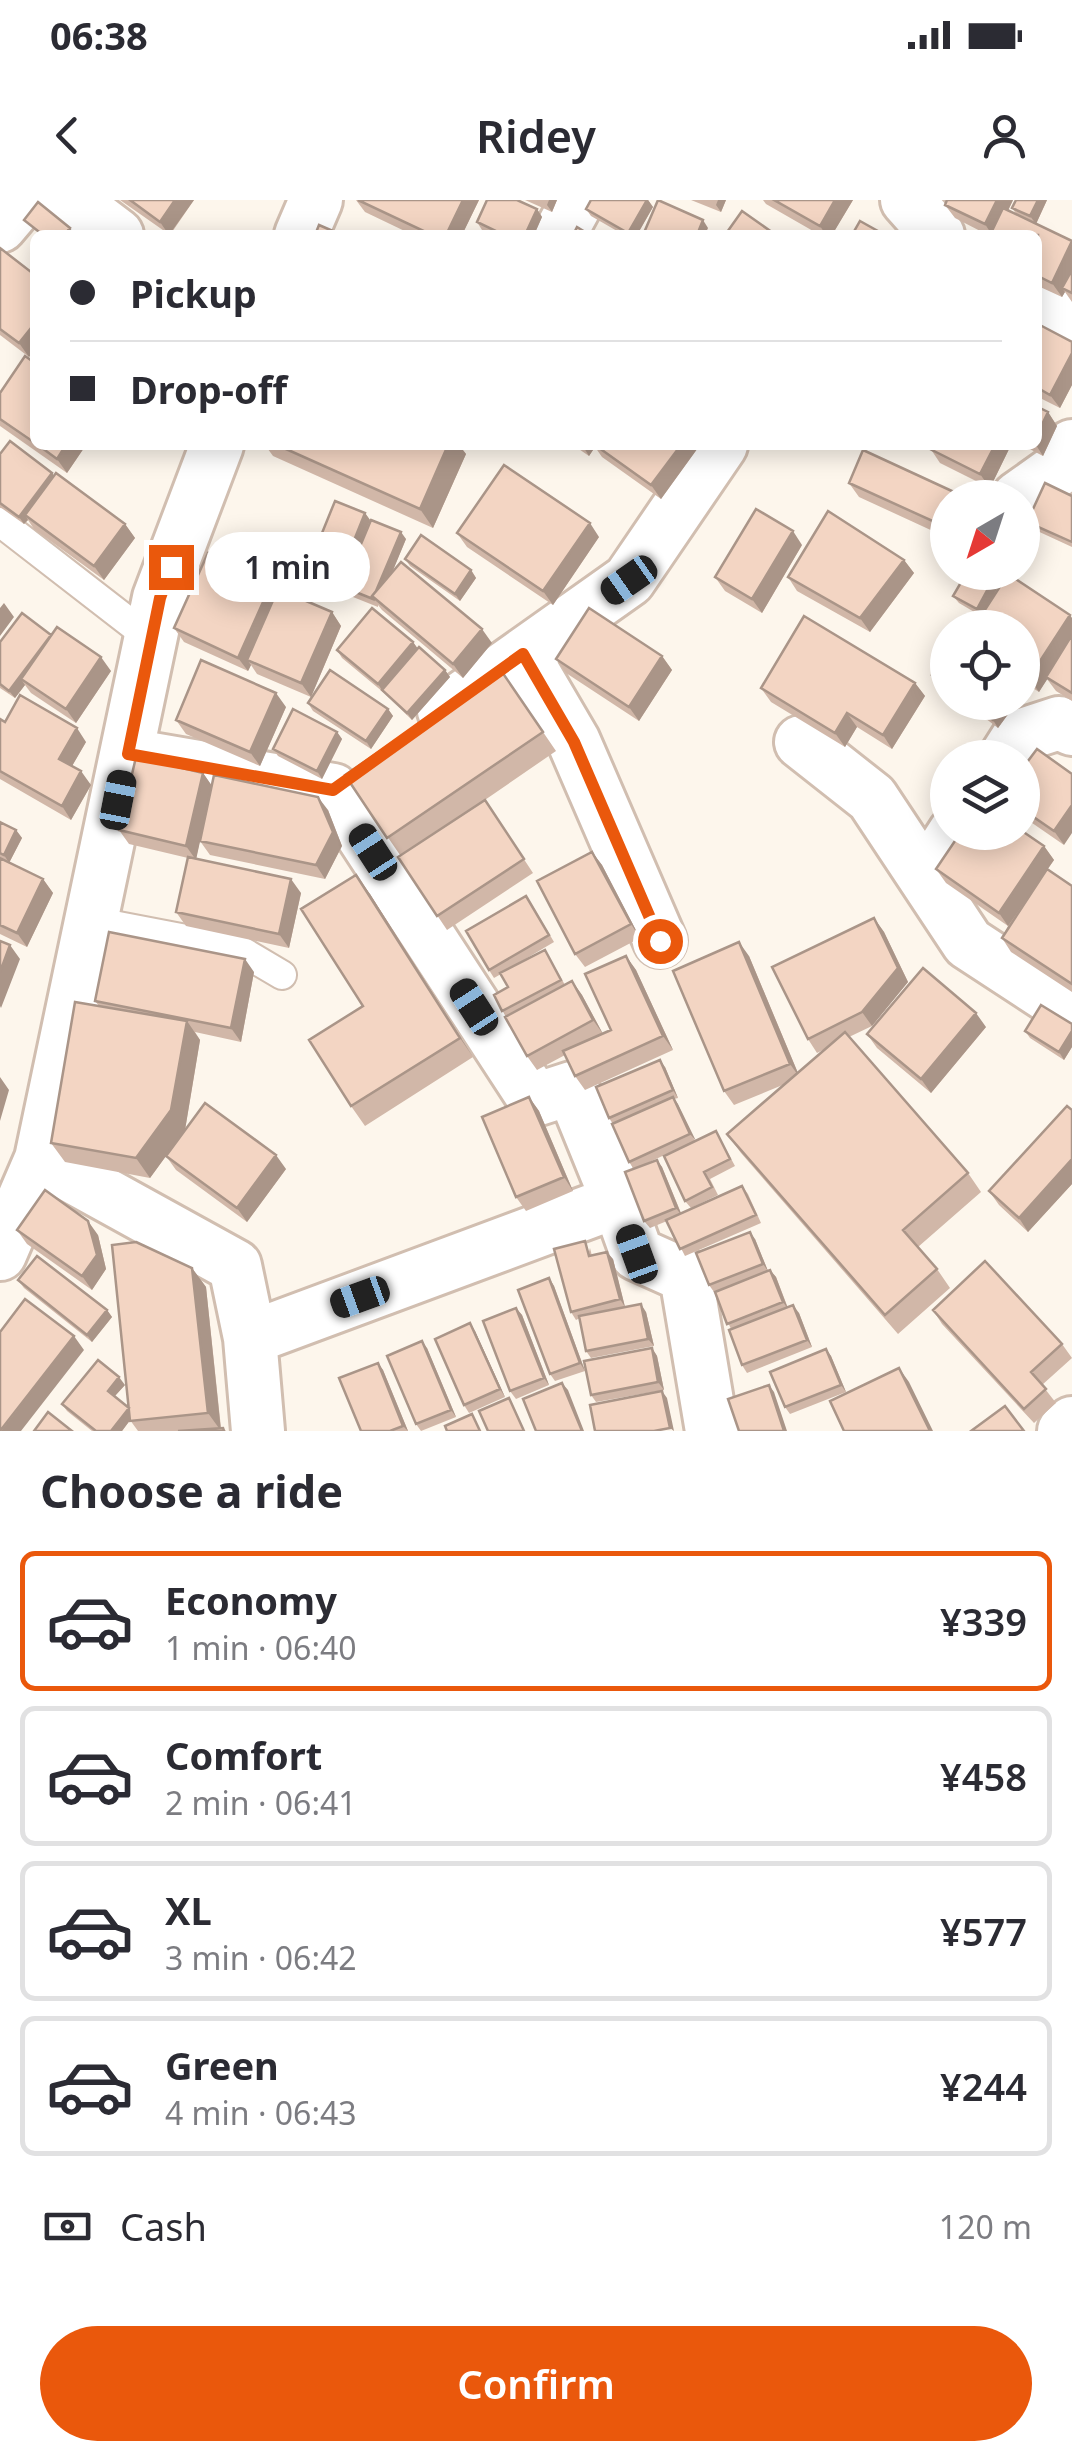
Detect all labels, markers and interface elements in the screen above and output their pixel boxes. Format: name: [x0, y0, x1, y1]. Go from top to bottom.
text: 06:38: [50, 9, 148, 61]
text: Ridey: [476, 105, 596, 166]
icon: back: [40, 108, 95, 163]
icon: person: [977, 108, 1032, 163]
text: Pickup: [130, 267, 257, 319]
text: Drop-off: [130, 363, 287, 415]
north arrow: [930, 480, 1040, 590]
map controls: [930, 480, 1040, 850]
callout: 1 min: [206, 532, 371, 602]
route end: [149, 545, 194, 590]
text: 1 min: [244, 545, 331, 588]
car: [596, 551, 662, 609]
button: locate: [930, 610, 1040, 720]
button: layers: [930, 740, 1040, 850]
car: [98, 768, 138, 832]
car: [344, 819, 402, 885]
route start: [638, 919, 683, 964]
car: [445, 974, 503, 1040]
car: [613, 1221, 661, 1287]
car: [327, 1273, 393, 1321]
text: Choose a ride: [40, 1460, 343, 1521]
text: Economy: [165, 1574, 337, 1626]
icon: car: [45, 1576, 135, 1666]
text: ¥339: [940, 1595, 1027, 1647]
text: 1 min · 06:40: [165, 1626, 357, 1669]
text: Comfort: [165, 1729, 322, 1781]
icon: car: [45, 1731, 135, 1821]
text: ¥458: [940, 1750, 1027, 1802]
text: 2 min · 06:41: [165, 1781, 357, 1824]
text: XL: [165, 1884, 212, 1936]
icon: car: [45, 1886, 135, 1976]
text: ¥577: [940, 1905, 1027, 1957]
text: 3 min · 06:42: [165, 1936, 357, 1979]
text: Green: [165, 2039, 279, 2091]
icon: car: [45, 2041, 135, 2131]
text: ¥244: [940, 2060, 1027, 2112]
text: 4 min · 06:43: [165, 2091, 357, 2134]
icon: cash: [40, 2199, 95, 2254]
text: Cash: [120, 2200, 207, 2252]
text: 120 m: [939, 2205, 1032, 2248]
button: Confirm: [40, 2326, 1032, 2441]

